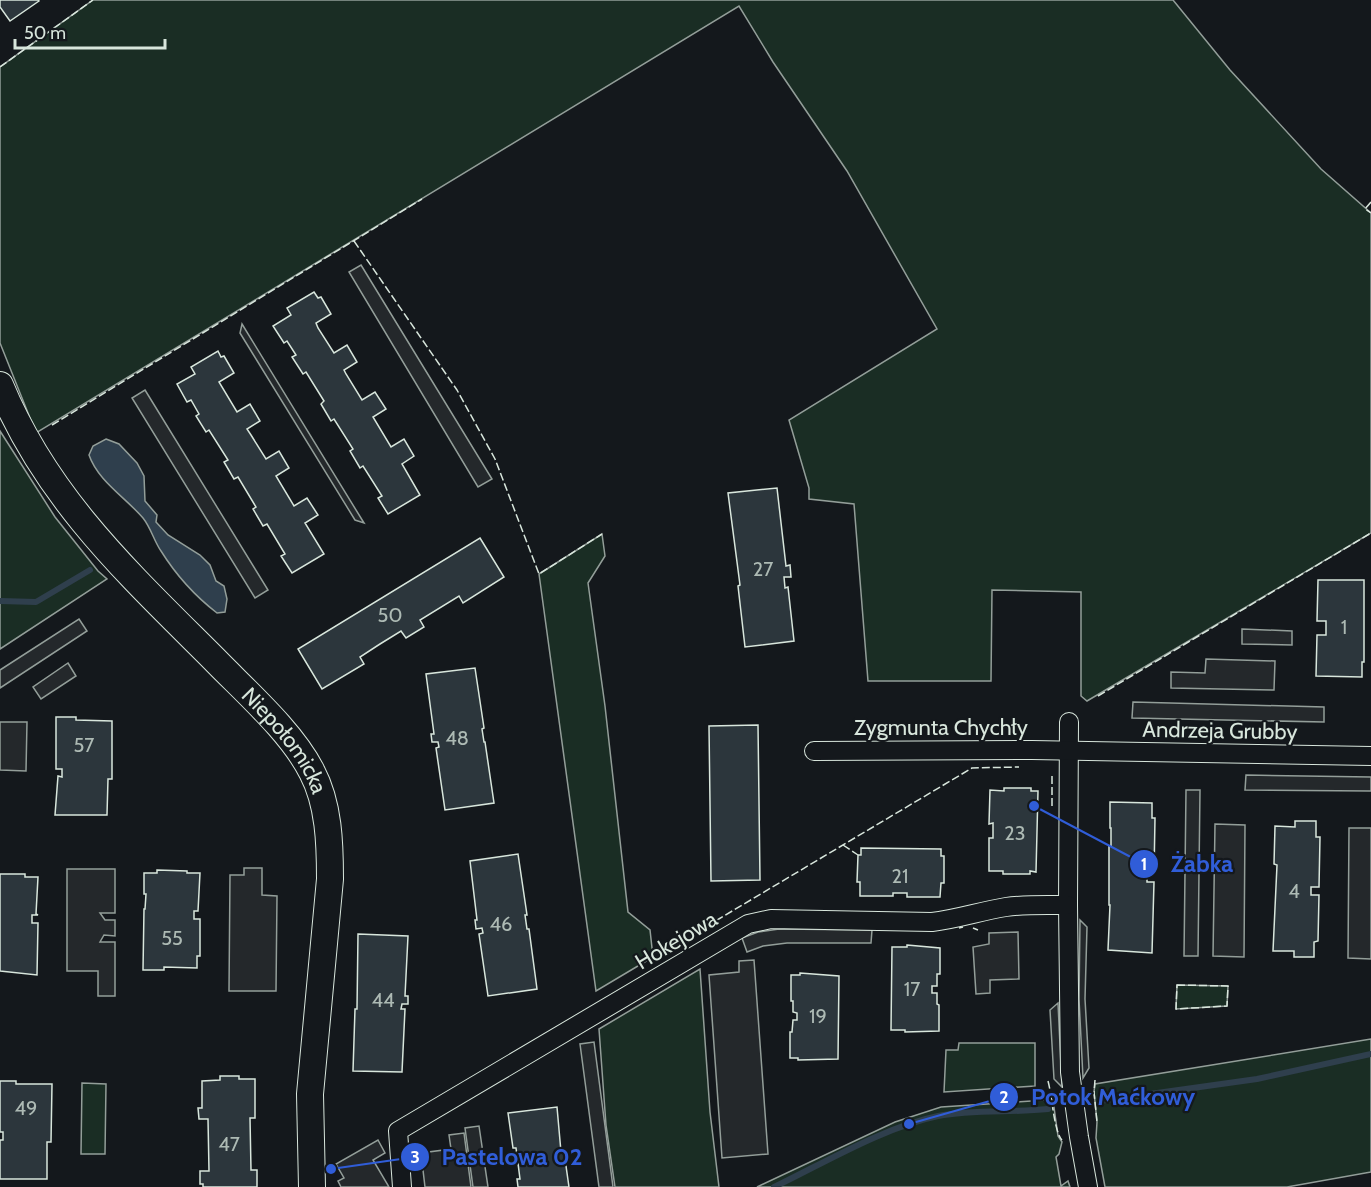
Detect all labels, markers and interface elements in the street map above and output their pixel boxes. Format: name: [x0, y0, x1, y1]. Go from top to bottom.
scale bar: [15, 12, 165, 50]
text: 50 m: [24, 22, 66, 44]
house number: 27: [753, 557, 773, 581]
house number: 50: [378, 603, 402, 627]
house number: 1: [1341, 615, 1347, 639]
street label: Niepołomicka: [236, 682, 333, 798]
street label: Zygmunta Chychły: [854, 714, 1028, 741]
street label: Andrzeja Grubby: [1142, 716, 1298, 745]
house number: 48: [445, 726, 469, 750]
house number: 57: [74, 733, 94, 757]
house number: 23: [1004, 821, 1026, 845]
callout: Żabka: [1129, 843, 1245, 885]
text: Żabka: [1171, 849, 1233, 878]
text: 1: [1141, 853, 1147, 875]
house number: 21: [892, 864, 909, 888]
house number: 4: [1288, 879, 1300, 903]
street label: Hokejowa: [630, 905, 723, 975]
house number: 46: [490, 912, 512, 936]
house number: 55: [161, 926, 183, 950]
house number: 17: [904, 977, 920, 1001]
house number: 44: [371, 988, 395, 1012]
house number: 19: [809, 1004, 827, 1028]
callout: Potok Maćkowy: [989, 1076, 1207, 1118]
text: Potok Maćkowy: [1031, 1082, 1195, 1111]
text: 2: [999, 1086, 1009, 1108]
house number: 49: [15, 1096, 37, 1120]
house number: 47: [218, 1132, 240, 1156]
callout: Pastelowa 02: [400, 1136, 595, 1178]
text: Pastelowa 02: [442, 1142, 582, 1171]
text: 3: [410, 1146, 420, 1168]

